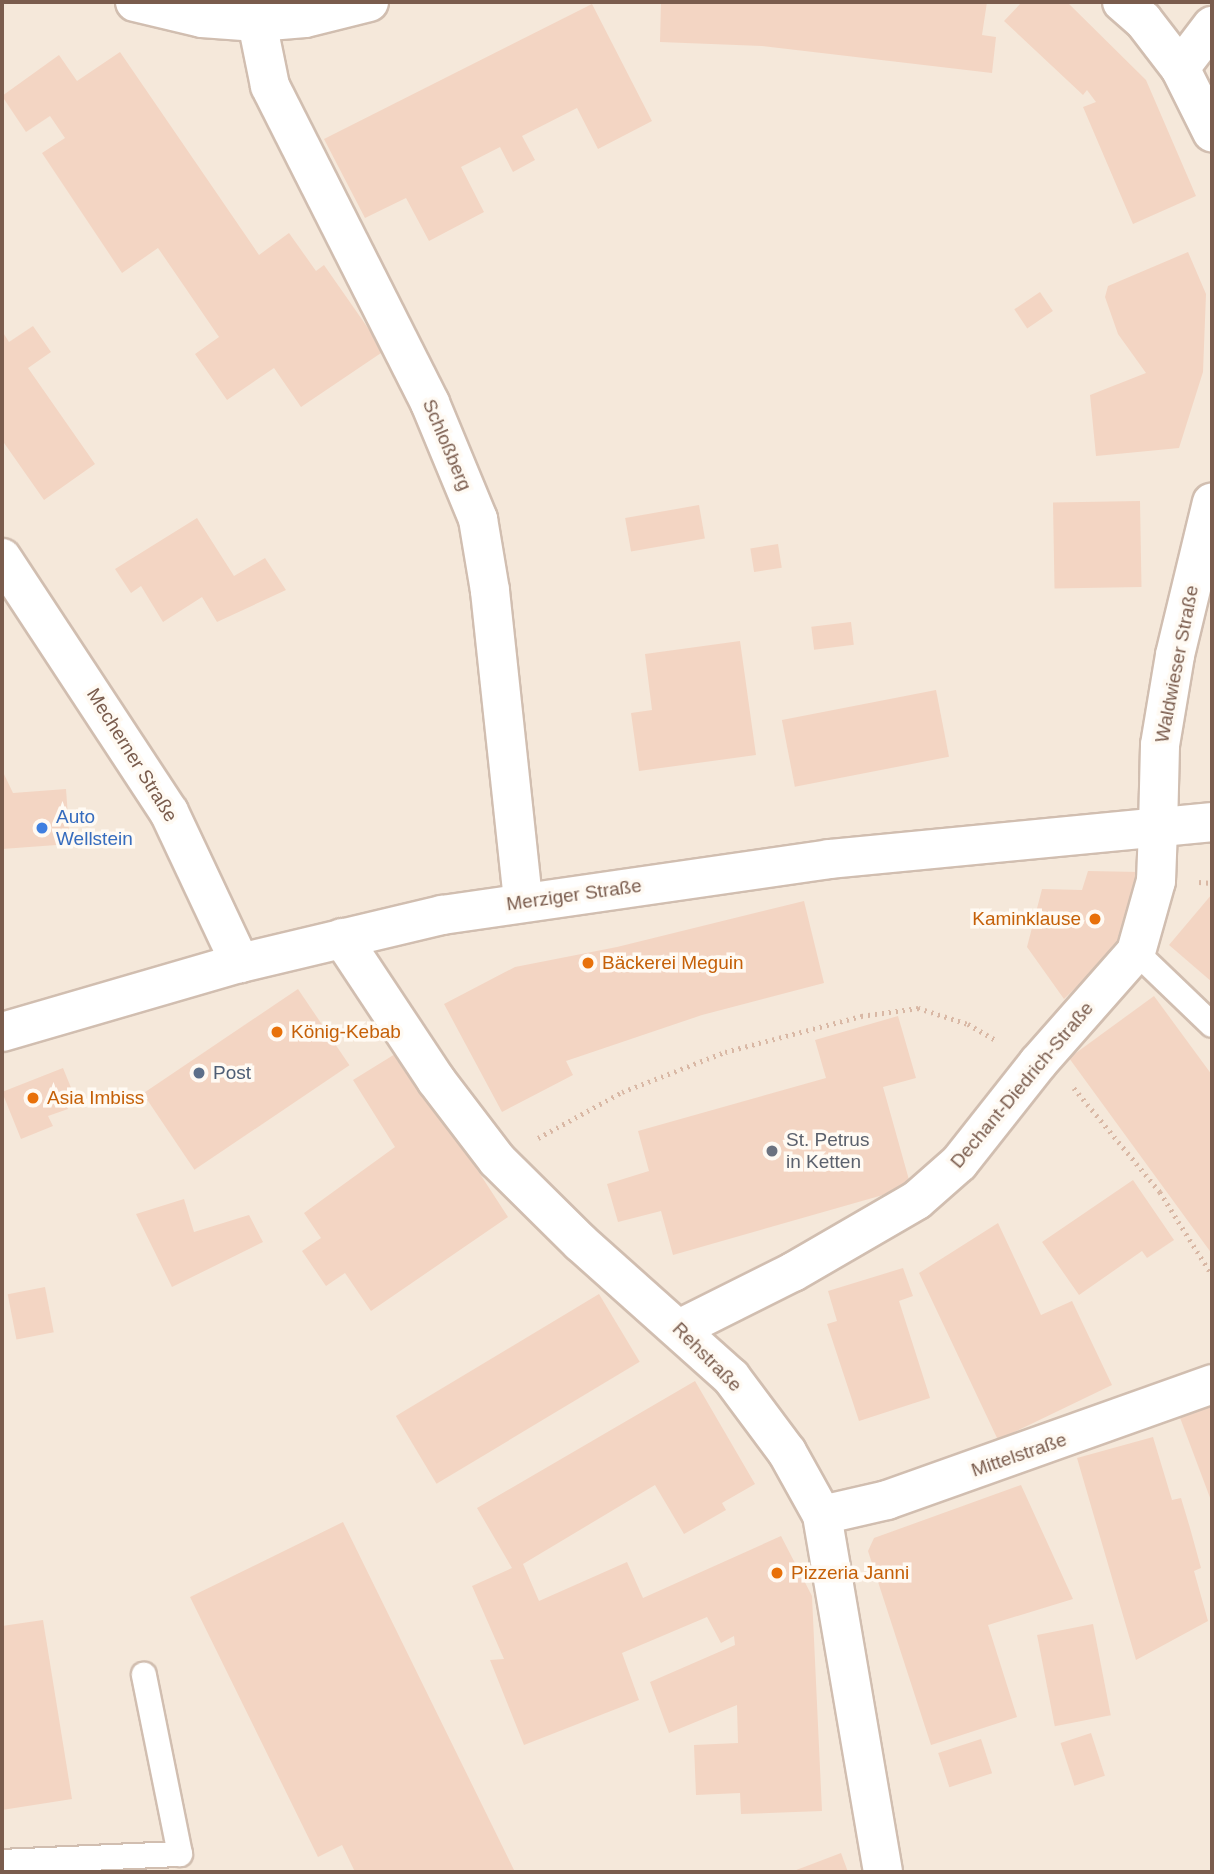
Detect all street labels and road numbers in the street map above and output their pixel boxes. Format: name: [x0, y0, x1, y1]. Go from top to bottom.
street label: Schloßberg: [418, 396, 476, 494]
street label: Waldwieser Straße: [1151, 583, 1203, 745]
street label: Mecherner Straße: [82, 684, 182, 826]
street label: Merziger Straße: [505, 874, 643, 916]
street label: Dechant-Diedrich-Straße: [946, 997, 1098, 1173]
street label: Rehstraße: [668, 1318, 746, 1396]
street label: Mittelstraße: [968, 1428, 1070, 1482]

